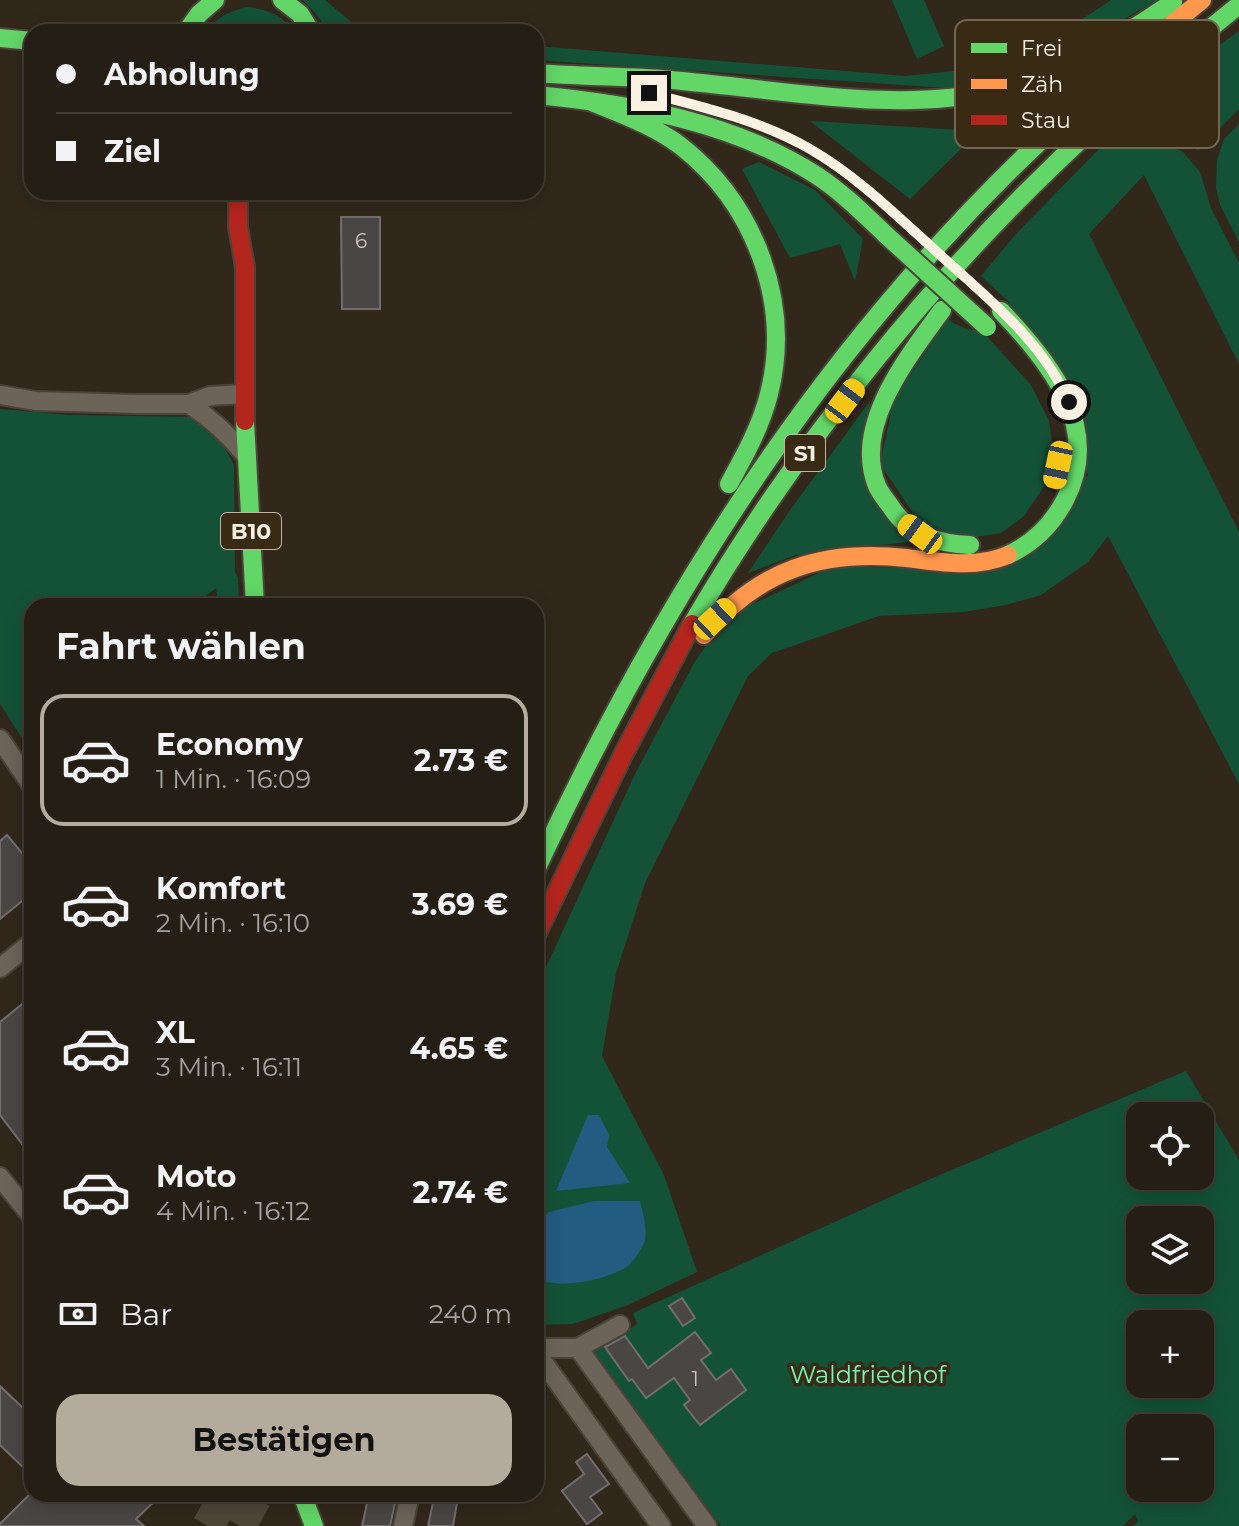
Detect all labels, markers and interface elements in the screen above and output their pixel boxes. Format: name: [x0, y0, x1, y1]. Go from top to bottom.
legend: [955, 20, 1219, 148]
text: Frei: [1021, 35, 1062, 62]
text: Abholung: [104, 56, 260, 93]
text: Zäh: [1021, 71, 1063, 98]
route end: [631, 75, 667, 111]
text: Stau: [1021, 107, 1071, 134]
text: Ziel: [104, 133, 161, 170]
house number: 6: [355, 229, 367, 253]
car: [821, 375, 869, 427]
route start: [1051, 384, 1087, 420]
road number: S1: [785, 435, 825, 471]
car: [1041, 439, 1075, 491]
car: [894, 510, 946, 558]
road number: B10: [221, 513, 281, 549]
car: [689, 594, 741, 644]
text: Fahrt wählen: [56, 624, 306, 668]
icon: car: [60, 724, 132, 796]
text: Economy: [156, 726, 303, 763]
text: 2.73 €: [414, 742, 508, 779]
text: 1 Min. · 16:09: [156, 763, 311, 795]
icon: car: [60, 868, 132, 940]
text: Komfort: [156, 870, 286, 907]
text: 3.69 €: [412, 886, 508, 923]
text: 2 Min. · 16:10: [156, 907, 310, 939]
icon: car: [60, 1012, 132, 1084]
text: XL: [156, 1014, 195, 1051]
text: 4.65 €: [409, 1030, 508, 1067]
text: 3 Min. · 16:11: [156, 1051, 302, 1083]
map controls: [1126, 1102, 1214, 1502]
button: locate: [1126, 1102, 1214, 1190]
icon: car: [60, 1156, 132, 1228]
text: Moto: [156, 1158, 237, 1195]
text: 2.74 €: [412, 1174, 508, 1211]
text: 4 Min. · 16:12: [156, 1195, 310, 1227]
button: layers: [1126, 1206, 1214, 1294]
icon: cash: [56, 1292, 100, 1336]
text: Bar: [120, 1296, 172, 1333]
text: 240 m: [429, 1298, 512, 1330]
button: +: [1126, 1310, 1214, 1398]
park label: Waldfriedhof: [790, 1360, 947, 1389]
house number: 1: [691, 1367, 699, 1391]
button: Bestätigen: [56, 1394, 512, 1486]
button: −: [1126, 1414, 1214, 1502]

